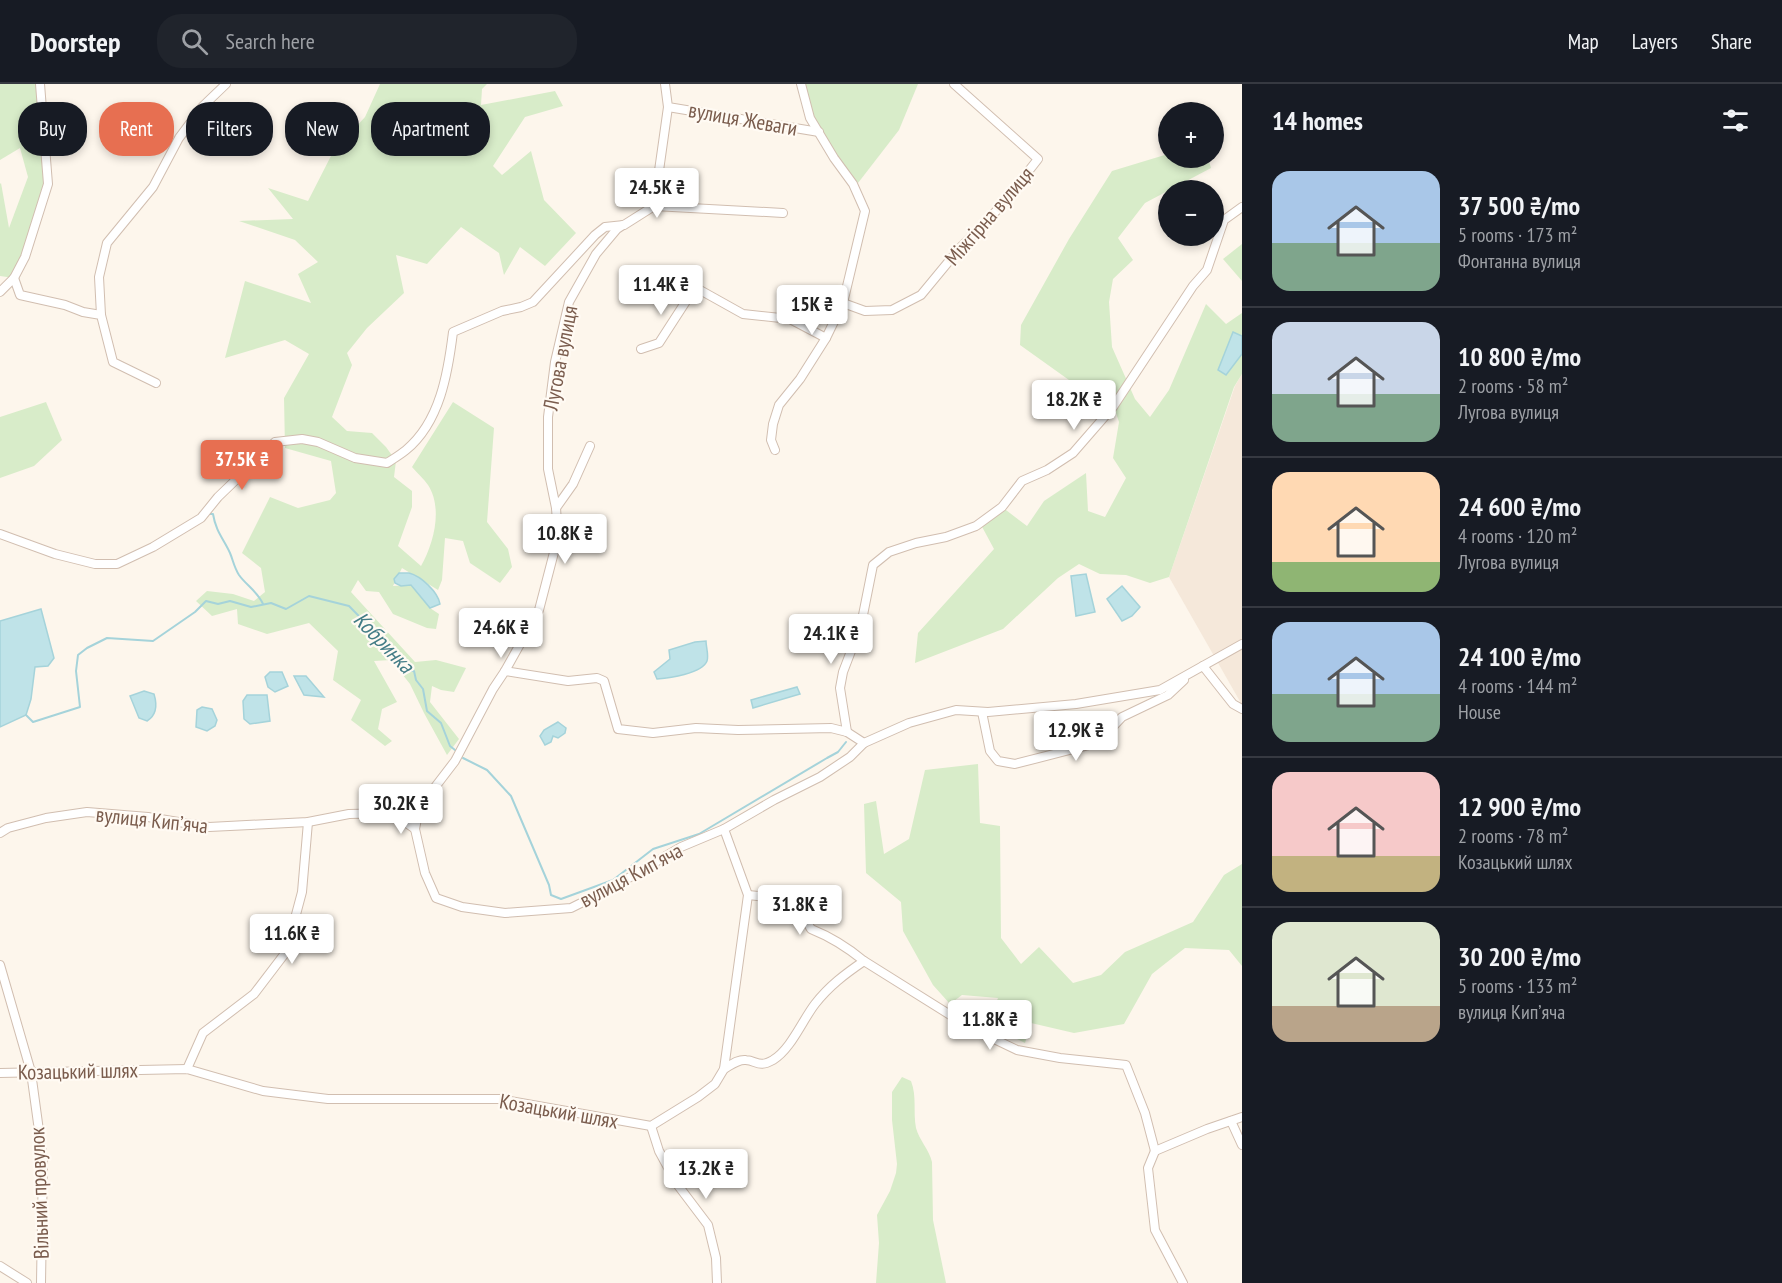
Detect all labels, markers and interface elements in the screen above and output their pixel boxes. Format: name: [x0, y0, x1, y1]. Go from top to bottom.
search box: [157, 14, 577, 68]
text: Doorstep: [30, 23, 121, 60]
icon: search: [178, 25, 211, 58]
text: Search here: [226, 27, 315, 55]
text: Map: [1568, 28, 1599, 55]
text: Layers: [1632, 28, 1678, 55]
text: Share: [1711, 28, 1752, 55]
street label: вулиця Жеваги: [687, 96, 799, 142]
chip: Buy: [18, 102, 87, 156]
chip: Rent: [99, 102, 174, 156]
chip: Filters: [186, 102, 273, 156]
chip: New: [285, 102, 359, 156]
chip: Apartment: [371, 102, 490, 156]
map controls: [1158, 102, 1224, 246]
button: +: [1158, 102, 1224, 168]
text: 14 homes: [1272, 104, 1363, 137]
icon: filters: [1719, 104, 1752, 137]
street label: Міжгірна вулиця: [939, 161, 1039, 271]
pin: 24.5K ₴: [602, 168, 712, 219]
text: 24.5K ₴: [629, 174, 685, 200]
button: −: [1158, 180, 1224, 246]
text: 37 500 ₴/mo: [1458, 189, 1580, 222]
icon: home: [1320, 195, 1392, 267]
text: 5 rooms · 173 m²: [1458, 222, 1577, 248]
text: Фонтанна вулиця: [1458, 248, 1581, 274]
pin: 11.4K ₴: [606, 265, 716, 316]
text: 11.4K ₴: [633, 271, 689, 297]
pin: 15K ₴: [770, 285, 854, 336]
text: 15K ₴: [791, 291, 833, 317]
street label: Лугова вулиця: [536, 303, 583, 414]
text: 10 800 ₴/mo: [1458, 340, 1581, 373]
icon: home: [1320, 346, 1392, 418]
text: 2 rooms · 58 m²: [1458, 373, 1568, 399]
pin: 18.2K ₴: [1019, 380, 1129, 431]
text: 18.2K ₴: [1046, 386, 1102, 412]
text: Лугова вулиця: [1458, 399, 1559, 425]
pin: 37.5K ₴: [187, 440, 297, 491]
text: 37.5K ₴: [215, 446, 269, 472]
text: 24 600 ₴/mo: [1458, 490, 1581, 523]
icon: home: [1320, 496, 1392, 568]
pin: 10.8K ₴: [510, 514, 620, 565]
text: 10.8K ₴: [537, 520, 593, 546]
text: 4 rooms · 120 m²: [1458, 523, 1577, 549]
text: Лугова вулиця: [1458, 549, 1559, 575]
water label: Кобринка: [348, 605, 421, 680]
pin: 24.6K ₴: [446, 608, 556, 659]
text: 24.6K ₴: [473, 614, 529, 640]
pin: 24.1K ₴: [776, 614, 886, 665]
text: 24.1K ₴: [803, 620, 859, 646]
text: 24 100 ₴/mo: [1458, 640, 1581, 673]
icon: home: [1320, 646, 1392, 718]
text: 4 rooms · 144 m²: [1458, 673, 1577, 699]
text: House: [1458, 699, 1501, 725]
pin: 12.9K ₴: [1021, 711, 1131, 762]
text: 12.9K ₴: [1048, 717, 1104, 743]
pin: 30.2K ₴: [346, 784, 456, 835]
text: 30.2K ₴: [373, 790, 429, 816]
text: 12 900 ₴/mo: [1458, 790, 1581, 823]
icon: home: [1320, 796, 1392, 868]
street label: вулиця Кипʼяча: [95, 801, 209, 839]
text: 2 rooms · 78 m²: [1458, 823, 1568, 849]
street label: вулиця Кипʼяча: [575, 837, 687, 913]
text: Козацький шлях: [1458, 849, 1572, 875]
pin: 31.8K ₴: [745, 885, 855, 936]
text: 31.8K ₴: [772, 891, 828, 917]
pin: 11.6K ₴: [237, 914, 347, 965]
text: 11.6K ₴: [264, 920, 320, 946]
text: 30 200 ₴/mo: [1458, 940, 1581, 973]
icon: home: [1320, 946, 1392, 1018]
text: 5 rooms · 133 m²: [1458, 973, 1577, 999]
text: вулиця Кипʼяча: [1458, 999, 1565, 1025]
pin: 11.8K ₴: [935, 1000, 1045, 1051]
text: 11.8K ₴: [962, 1006, 1018, 1032]
street label: Козацький шлях: [18, 1056, 139, 1086]
street label: Козацький шлях: [497, 1087, 621, 1135]
street label: Вільний провулок: [23, 1127, 55, 1259]
pin: 13.2K ₴: [651, 1149, 761, 1200]
text: 13.2K ₴: [678, 1155, 734, 1181]

